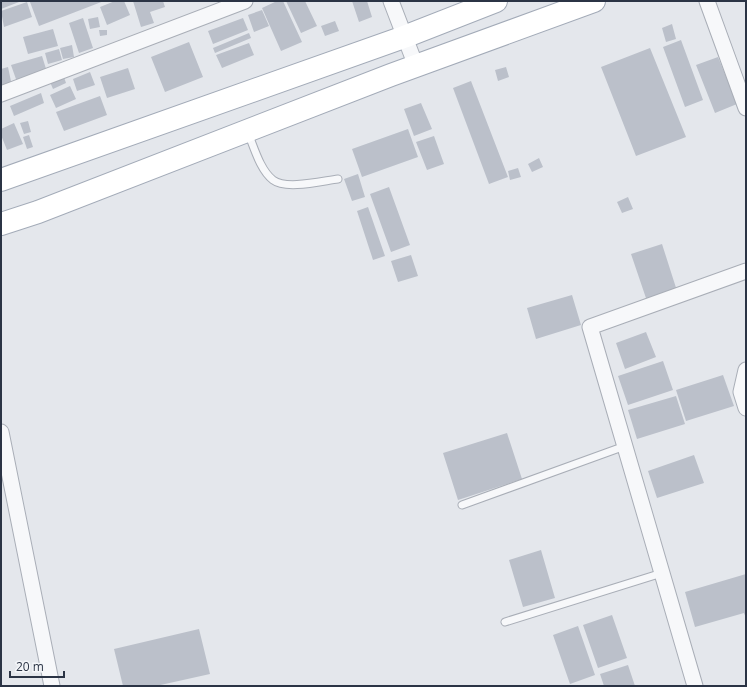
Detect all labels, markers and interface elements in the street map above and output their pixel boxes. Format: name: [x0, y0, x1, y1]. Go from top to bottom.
scale bar: [10, 653, 64, 679]
text: 20 m: [16, 658, 44, 675]

